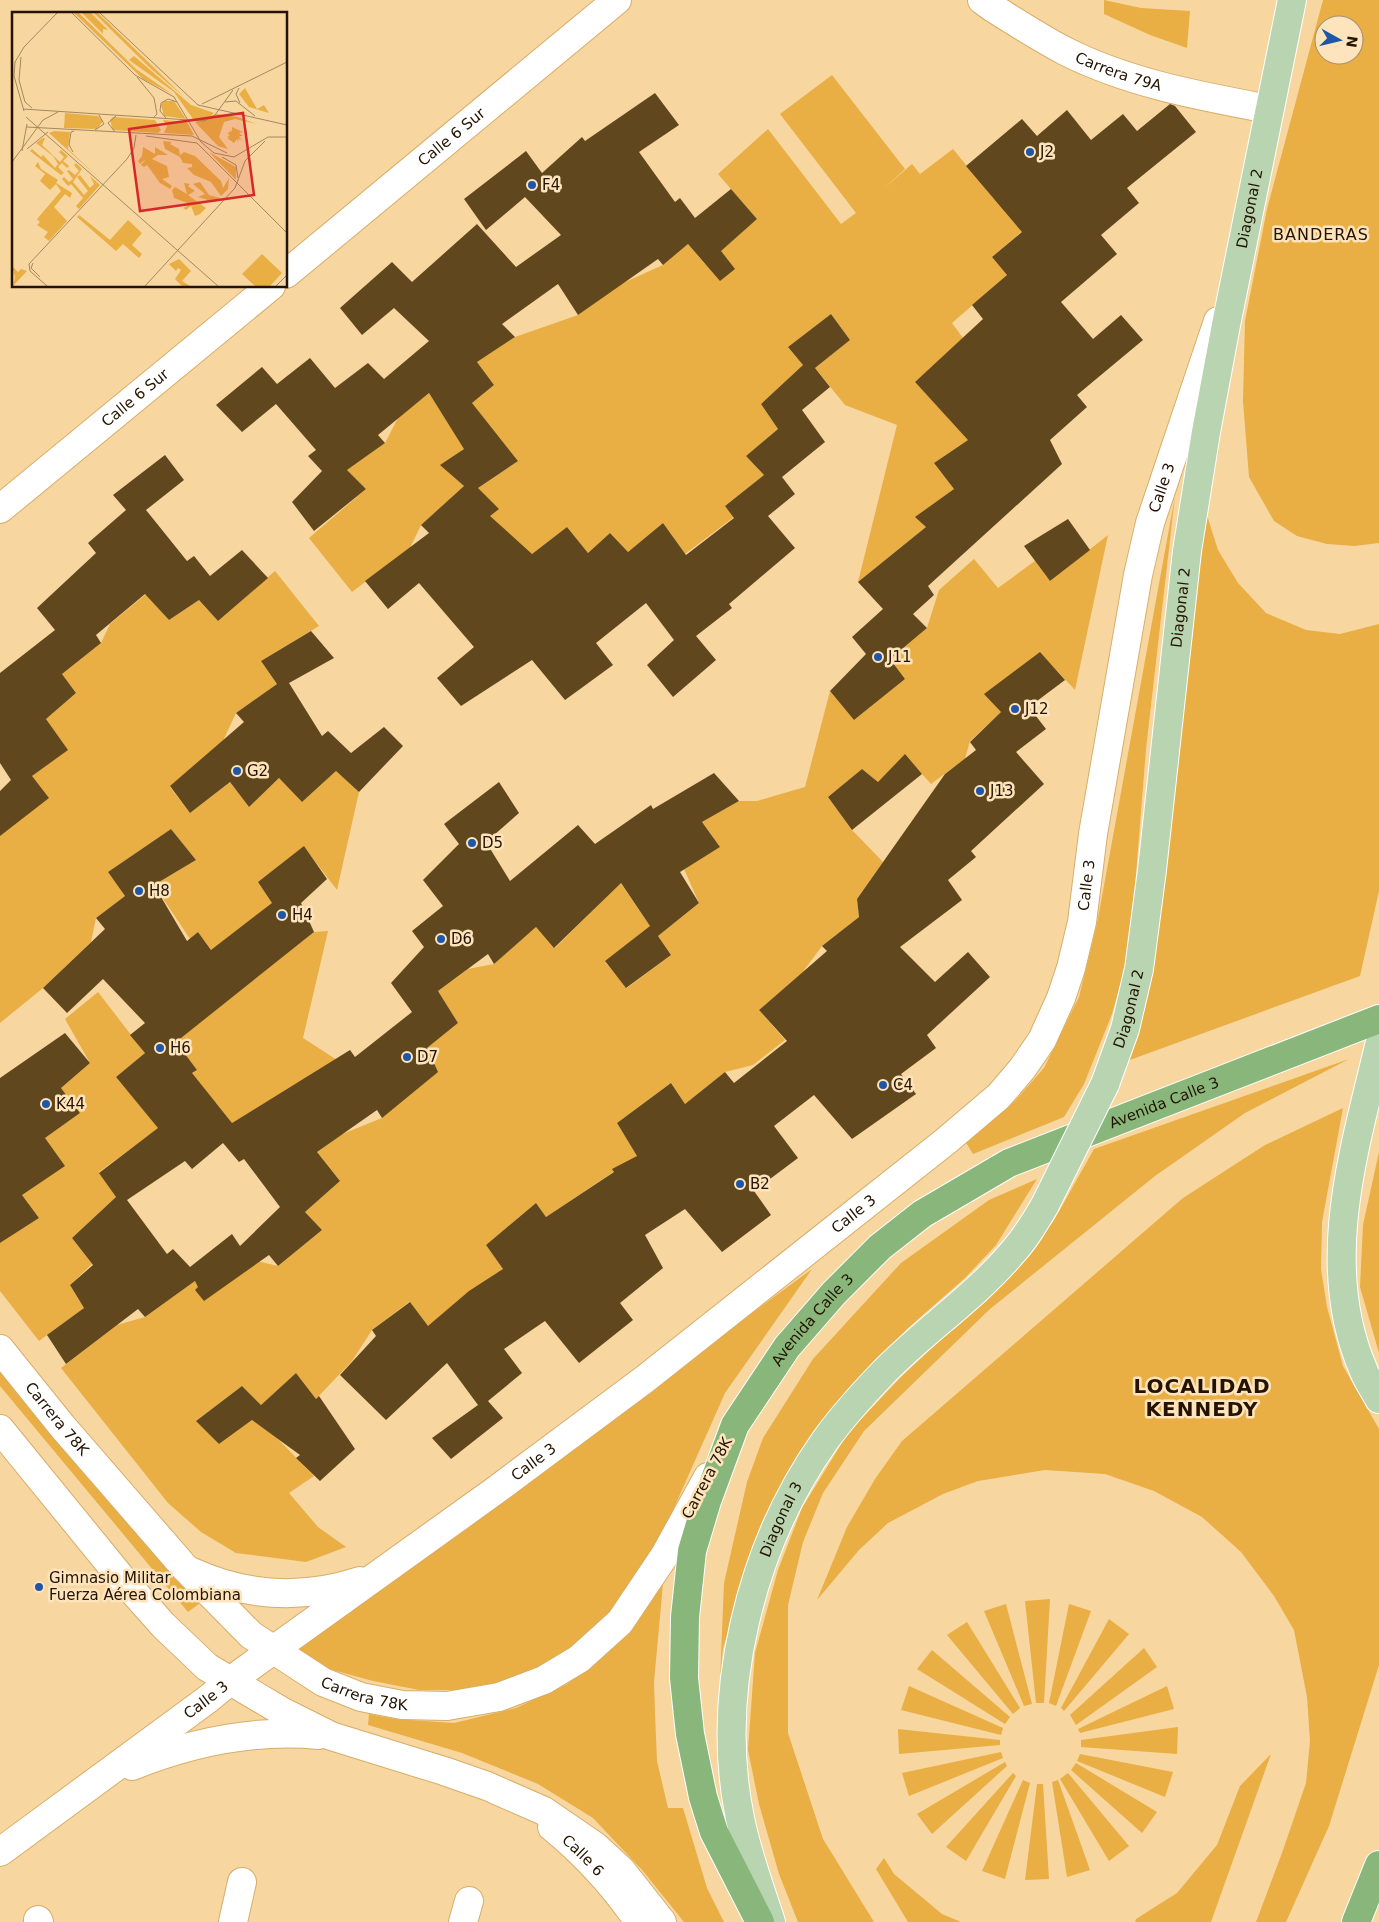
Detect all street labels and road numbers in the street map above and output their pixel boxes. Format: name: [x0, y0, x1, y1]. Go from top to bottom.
street label: Carrera 79A: [1072, 48, 1164, 95]
street label: Calle 6 Sur: [414, 103, 489, 170]
street label: Diagonal 2: [1233, 167, 1266, 250]
street label: Calle 6 Sur: [98, 364, 173, 431]
street label: Calle 3: [1145, 460, 1179, 515]
street label: Diagonal 2: [1167, 566, 1194, 649]
street label: Calle 3: [1074, 858, 1099, 912]
street label: Diagonal 2: [1110, 968, 1148, 1051]
street label: Avenida Calle 3: [1107, 1073, 1222, 1132]
street label: Calle 3: [828, 1191, 880, 1237]
street label: Avenida Calle 3: [768, 1270, 857, 1369]
street label: Carrera 78K: [21, 1378, 93, 1460]
street label: Carrera 78K: [678, 1433, 737, 1522]
street label: Calle 3: [508, 1439, 560, 1485]
street label: Diagonal 3: [756, 1479, 806, 1560]
street label: Carrera 78K: [318, 1673, 409, 1714]
street label: Calle 3: [180, 1677, 232, 1723]
street label: Calle 6: [558, 1831, 608, 1880]

